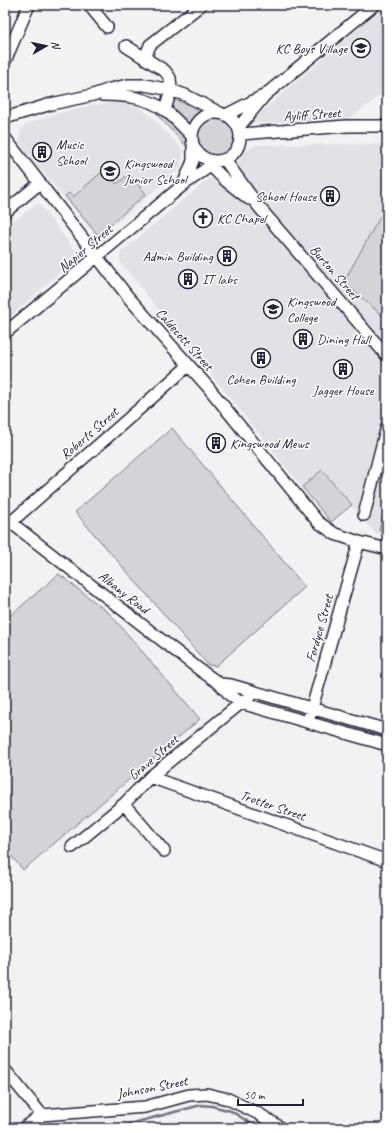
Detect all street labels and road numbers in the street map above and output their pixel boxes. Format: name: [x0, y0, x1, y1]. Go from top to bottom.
street label: Ayliff Street: [283, 104, 343, 125]
street label: Napier Street: [55, 220, 117, 276]
street label: Burton Street: [306, 241, 365, 305]
street label: Caldecott Street: [152, 305, 218, 375]
street label: Roberts Street: [57, 403, 123, 463]
street label: Albany Road: [95, 567, 154, 619]
street label: Fordyce Street: [302, 591, 338, 664]
street label: Grave Street: [125, 730, 183, 784]
street label: Trotter Street: [238, 786, 309, 825]
street label: Johnson Street: [114, 1072, 190, 1103]

